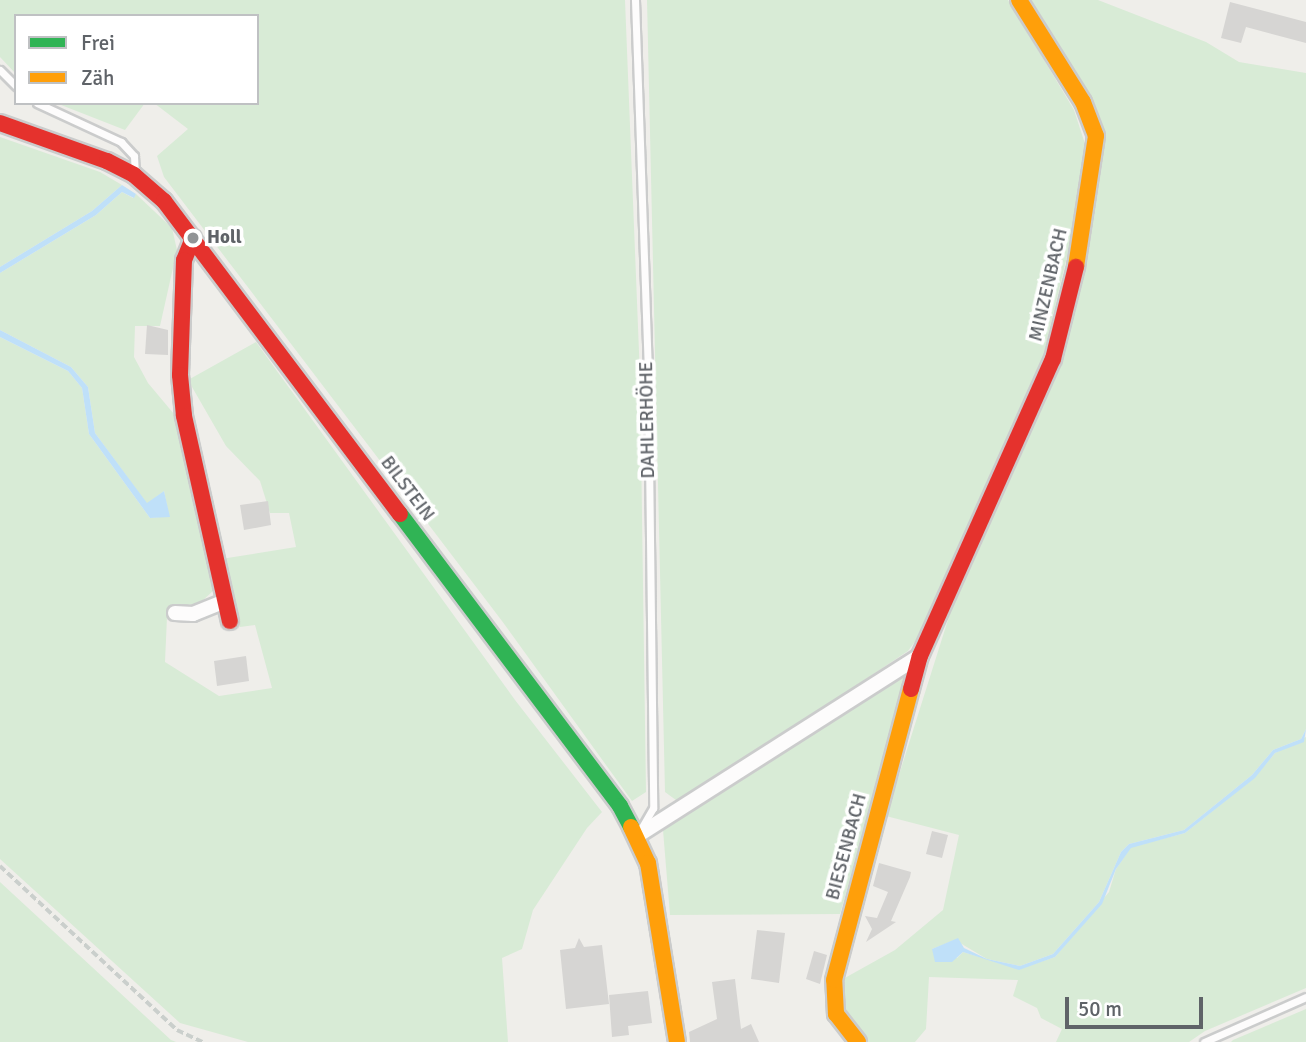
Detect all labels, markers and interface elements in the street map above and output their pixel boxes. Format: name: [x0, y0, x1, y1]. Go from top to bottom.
legend: [14, 14, 259, 105]
text: Frei: [81, 30, 115, 56]
text: Zäh: [81, 65, 115, 91]
street label: MINZENBACH: [1025, 226, 1073, 344]
place label: Holl: [207, 227, 242, 249]
marker: Holl: [185, 230, 201, 246]
street label: DAHLERHÖHE: [636, 361, 660, 479]
street label: BILSTEIN: [375, 452, 439, 526]
street label: BIESENBACH: [822, 791, 872, 903]
scale bar: [1068, 982, 1206, 1026]
text: 50 m: [1078, 996, 1122, 1022]

